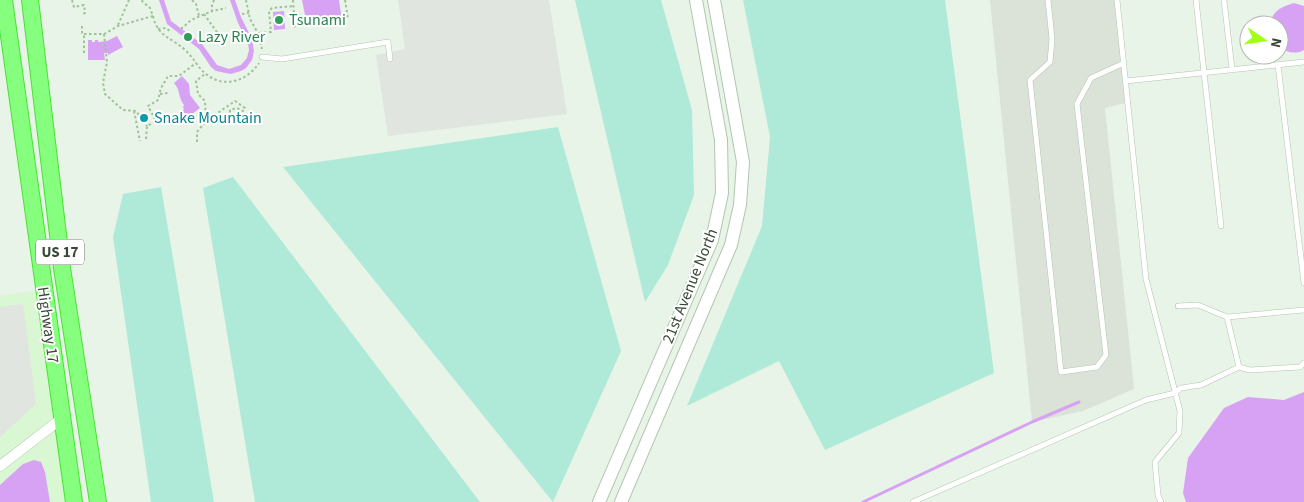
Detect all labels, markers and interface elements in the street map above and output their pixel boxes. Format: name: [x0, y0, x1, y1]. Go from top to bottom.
place label: Tsunami: [289, 9, 346, 31]
marker: Tsunami: [273, 14, 285, 26]
north arrow: [1239, 15, 1289, 65]
place label: Lazy River: [198, 26, 266, 48]
marker: Lazy River: [182, 31, 194, 43]
text: N: [1265, 36, 1286, 49]
place label: Snake Mountain: [154, 107, 262, 129]
marker: Snake Mountain: [138, 112, 150, 124]
street label: 21st Avenue North: [657, 225, 723, 347]
road number: US 17: [36, 240, 84, 264]
street label: Highway 17: [32, 285, 64, 365]

